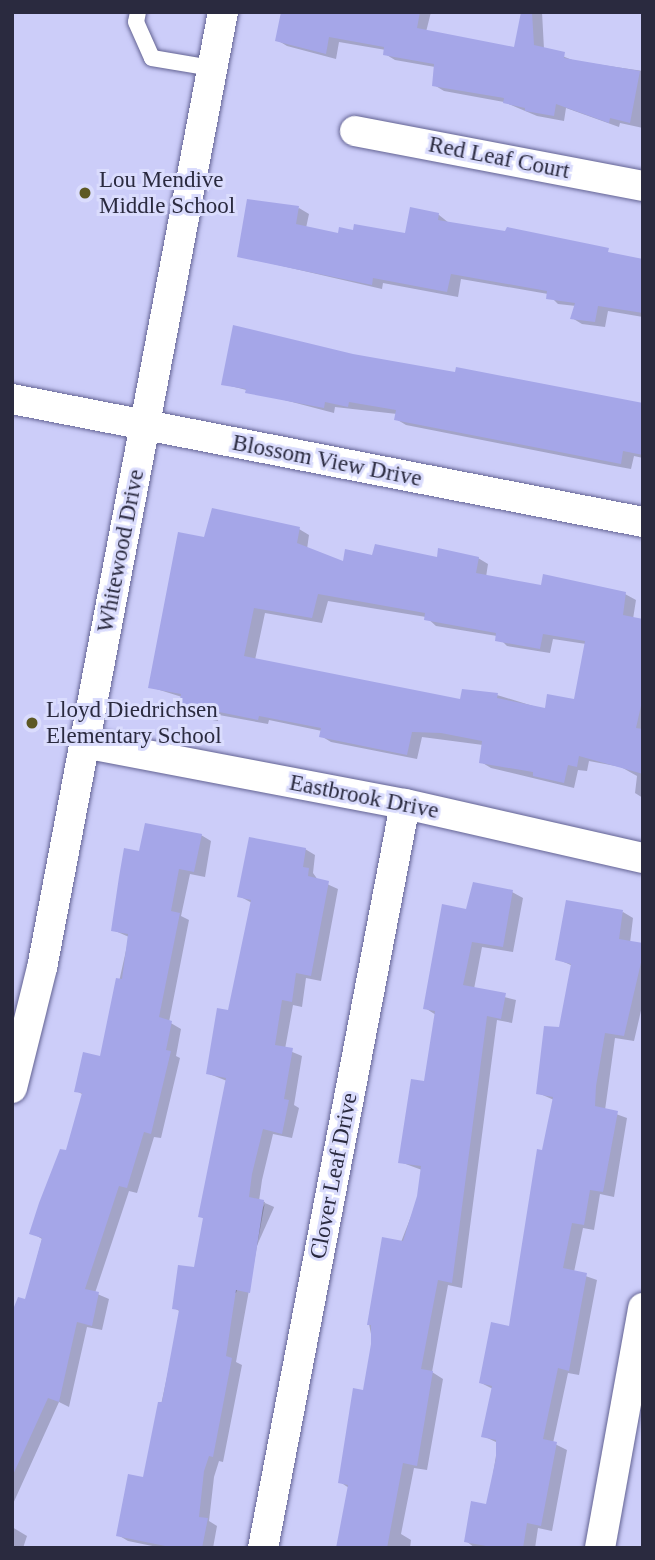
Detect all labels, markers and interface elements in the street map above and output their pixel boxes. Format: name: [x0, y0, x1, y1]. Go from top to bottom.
street label: Red Leaf Court: [426, 131, 572, 185]
place label: Lou Mendive Middle School: [99, 166, 235, 220]
marker: Lou Mendive Middle School: [77, 185, 93, 201]
street label: Blossom View Drive: [230, 429, 424, 493]
street label: Whitewood Drive: [92, 467, 150, 635]
place label: Lloyd Diedrichsen Elementary School: [46, 696, 222, 750]
marker: Lloyd Diedrichsen Elementary School: [24, 715, 40, 731]
street label: Eastbrook Drive: [287, 769, 441, 825]
street label: Clover Leaf Drive: [304, 1091, 364, 1261]

